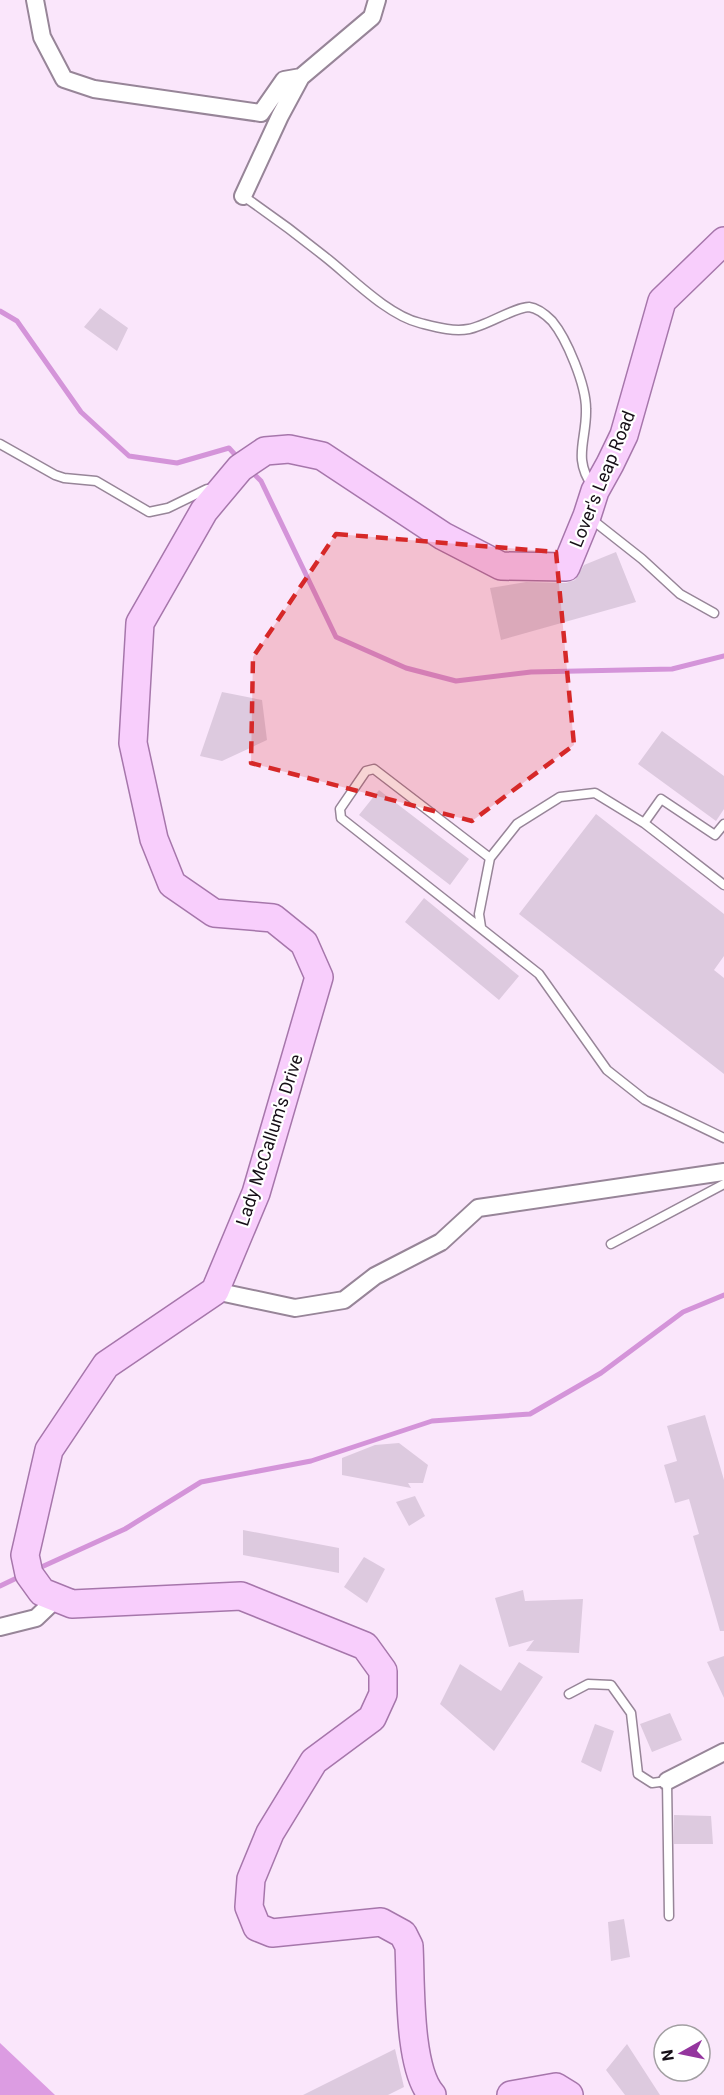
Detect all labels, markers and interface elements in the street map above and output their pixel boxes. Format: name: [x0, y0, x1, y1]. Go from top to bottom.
street label: Lover's Leap Road: [565, 408, 639, 550]
street label: Lady McCallum's Drive: [231, 1051, 307, 1229]
north arrow: [652, 2023, 712, 2083]
text: N: [657, 2048, 678, 2062]

